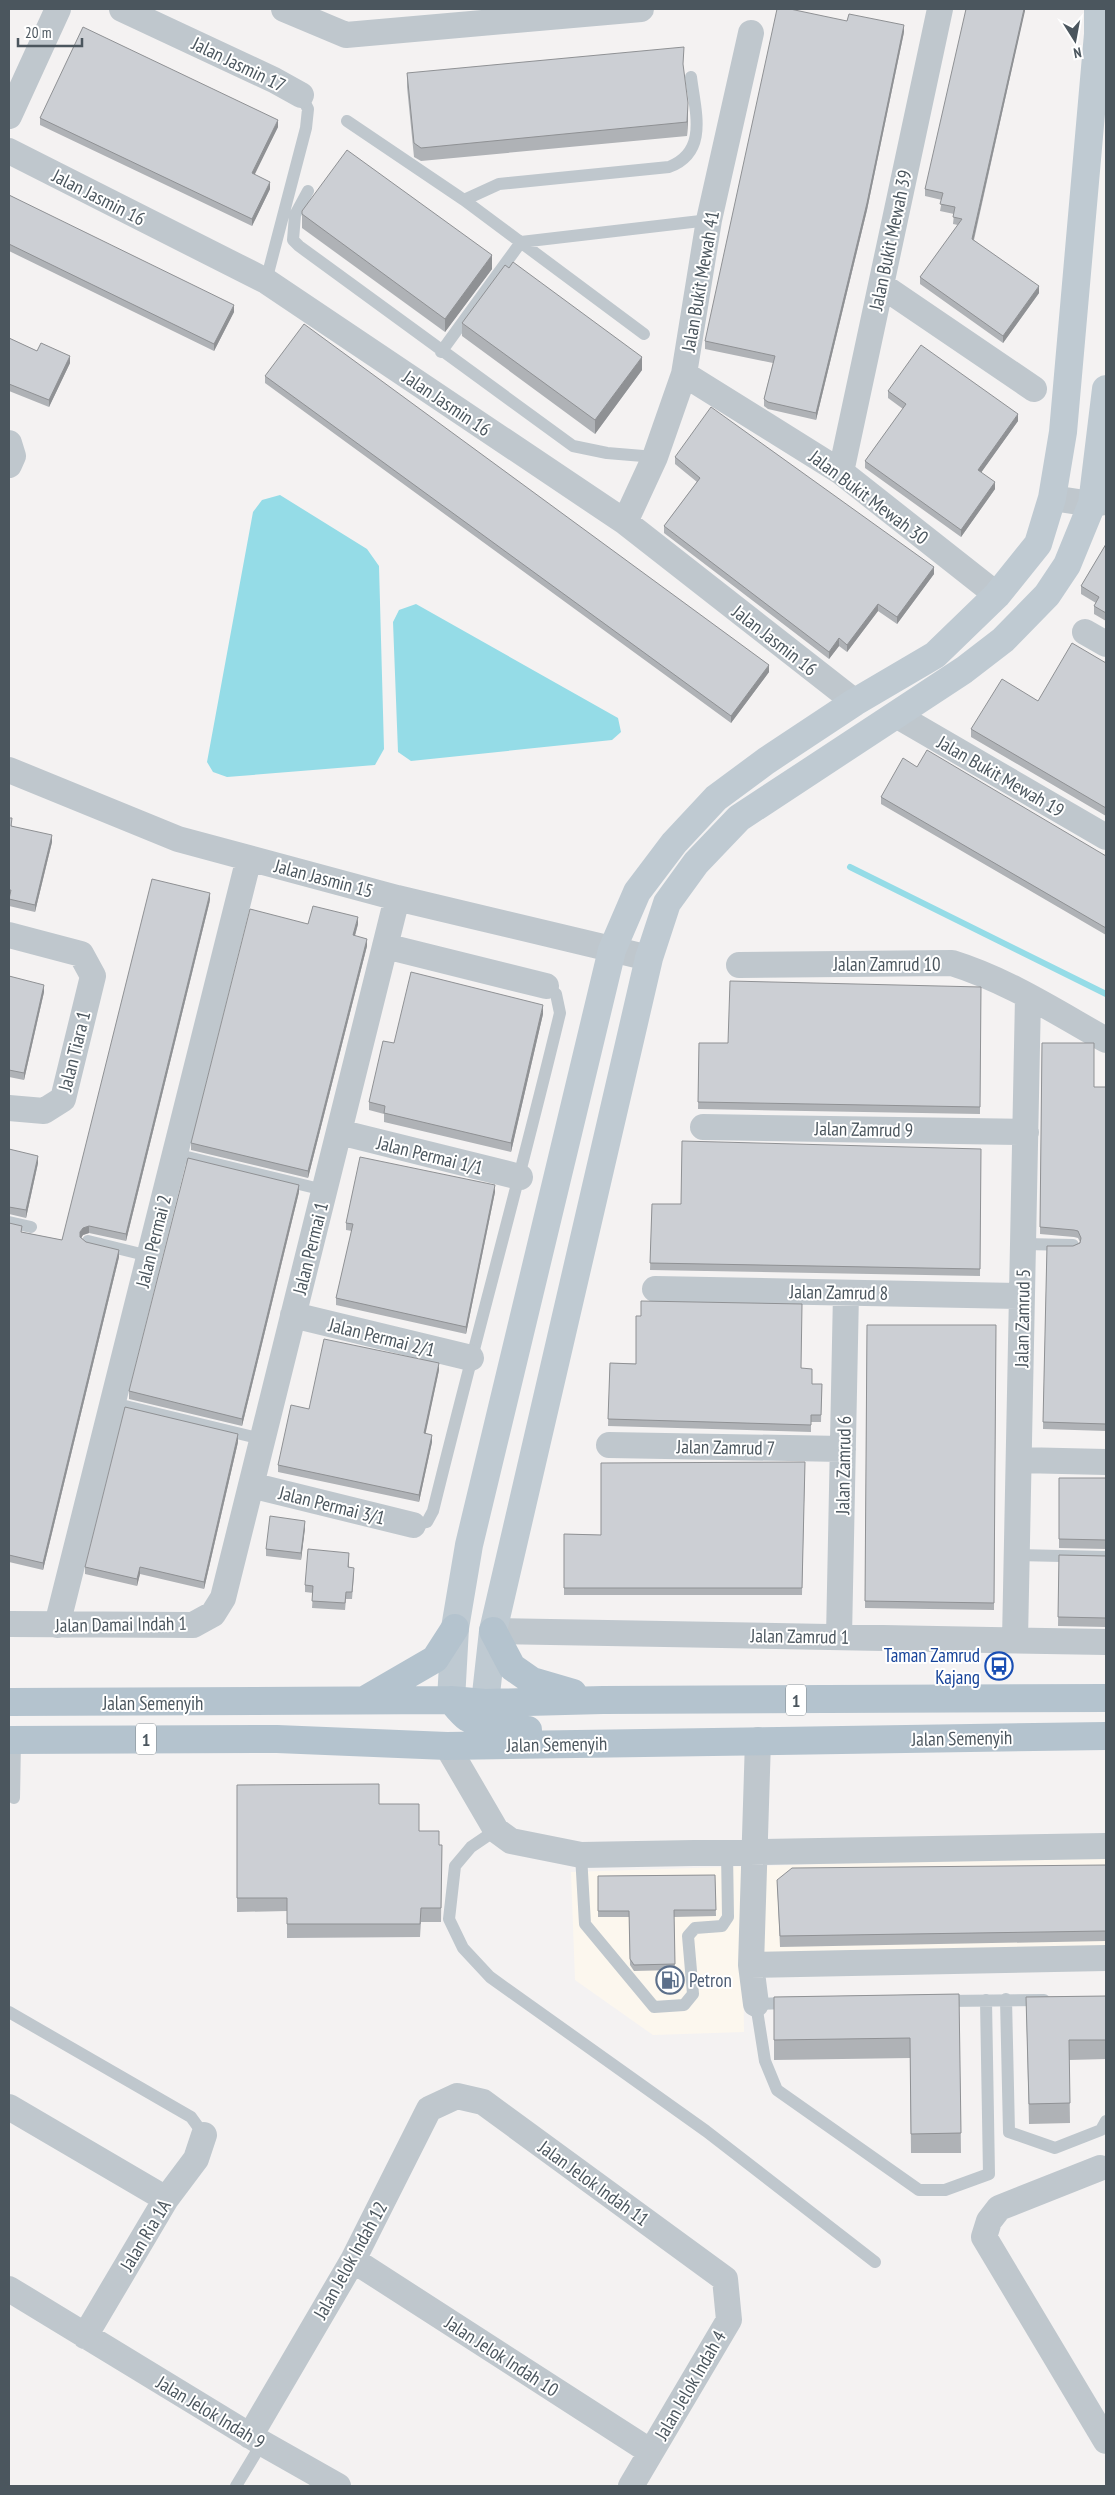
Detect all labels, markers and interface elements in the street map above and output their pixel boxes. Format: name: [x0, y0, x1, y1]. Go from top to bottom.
scale bar: [18, 15, 81, 47]
north arrow: [1050, 15, 1100, 65]
text: 20 m: [25, 23, 51, 42]
street label: Jalan Jasmin 17: [187, 31, 290, 97]
text: N: [1072, 43, 1083, 62]
street label: Jalan Jasmin 16: [48, 163, 150, 231]
street label: Jalan Bukit Mewah 39: [863, 168, 917, 313]
street label: Jalan Bukit Mewah 41: [676, 209, 724, 354]
street label: Jalan Jasmin 16: [398, 364, 496, 441]
street label: Jalan Bukit Mewah 30: [804, 444, 933, 550]
street label: Jalan Jasmin 16: [727, 599, 822, 681]
street label: Jalan Bukit Mewah 19: [932, 729, 1069, 822]
street label: Jalan Jasmin 15: [271, 853, 376, 903]
street label: Jalan Zamrud 10: [832, 952, 941, 976]
street label: Jalan Tiara 1: [52, 1008, 96, 1095]
street label: Jalan Zamrud 9: [814, 1116, 913, 1142]
street label: Jalan Permai 1/1: [373, 1130, 486, 1180]
street label: Jalan Permai 2: [130, 1192, 176, 1291]
street label: Jalan Permai 1: [287, 1199, 333, 1298]
street label: Jalan Zamrud 5: [1009, 1269, 1035, 1368]
street label: Jalan Zamrud 8: [789, 1279, 888, 1305]
street label: Jalan Permai 2/1: [325, 1312, 438, 1362]
street label: Jalan Zamrud 6: [830, 1416, 856, 1515]
street label: Jalan Zamrud 7: [676, 1434, 775, 1460]
street label: Jalan Permai 3/1: [275, 1480, 388, 1530]
street label: Jalan Damai Indah 1: [54, 1611, 187, 1637]
street label: Jalan Zamrud 1: [750, 1623, 849, 1649]
place label: Taman Zamrud Kajang: [884, 1643, 980, 1689]
bus stop icon: Taman Zamrud Kajang: [984, 1651, 1014, 1681]
road number: 1: [786, 1684, 806, 1716]
street label: Jalan Semenyih: [102, 1691, 203, 1715]
road number: 1: [136, 1724, 156, 1755]
street label: Jalan Semenyih: [910, 1725, 1013, 1751]
street label: Jalan Semenyih: [505, 1731, 608, 1757]
fuel station icon: Petron: [655, 1965, 685, 1995]
place label: Petron: [689, 1968, 732, 1992]
street label: Jalan Jelok Indah 11: [533, 2134, 654, 2231]
street label: Jalan Ria 1A: [114, 2195, 176, 2276]
street label: Jalan Jelok Indah 12: [307, 2197, 392, 2324]
street label: Jalan Jelok Indah 10: [440, 2310, 563, 2402]
street label: Jalan Jelok Indah 4: [649, 2326, 731, 2445]
street label: Jalan Jelok Indah 9: [152, 2370, 270, 2454]

